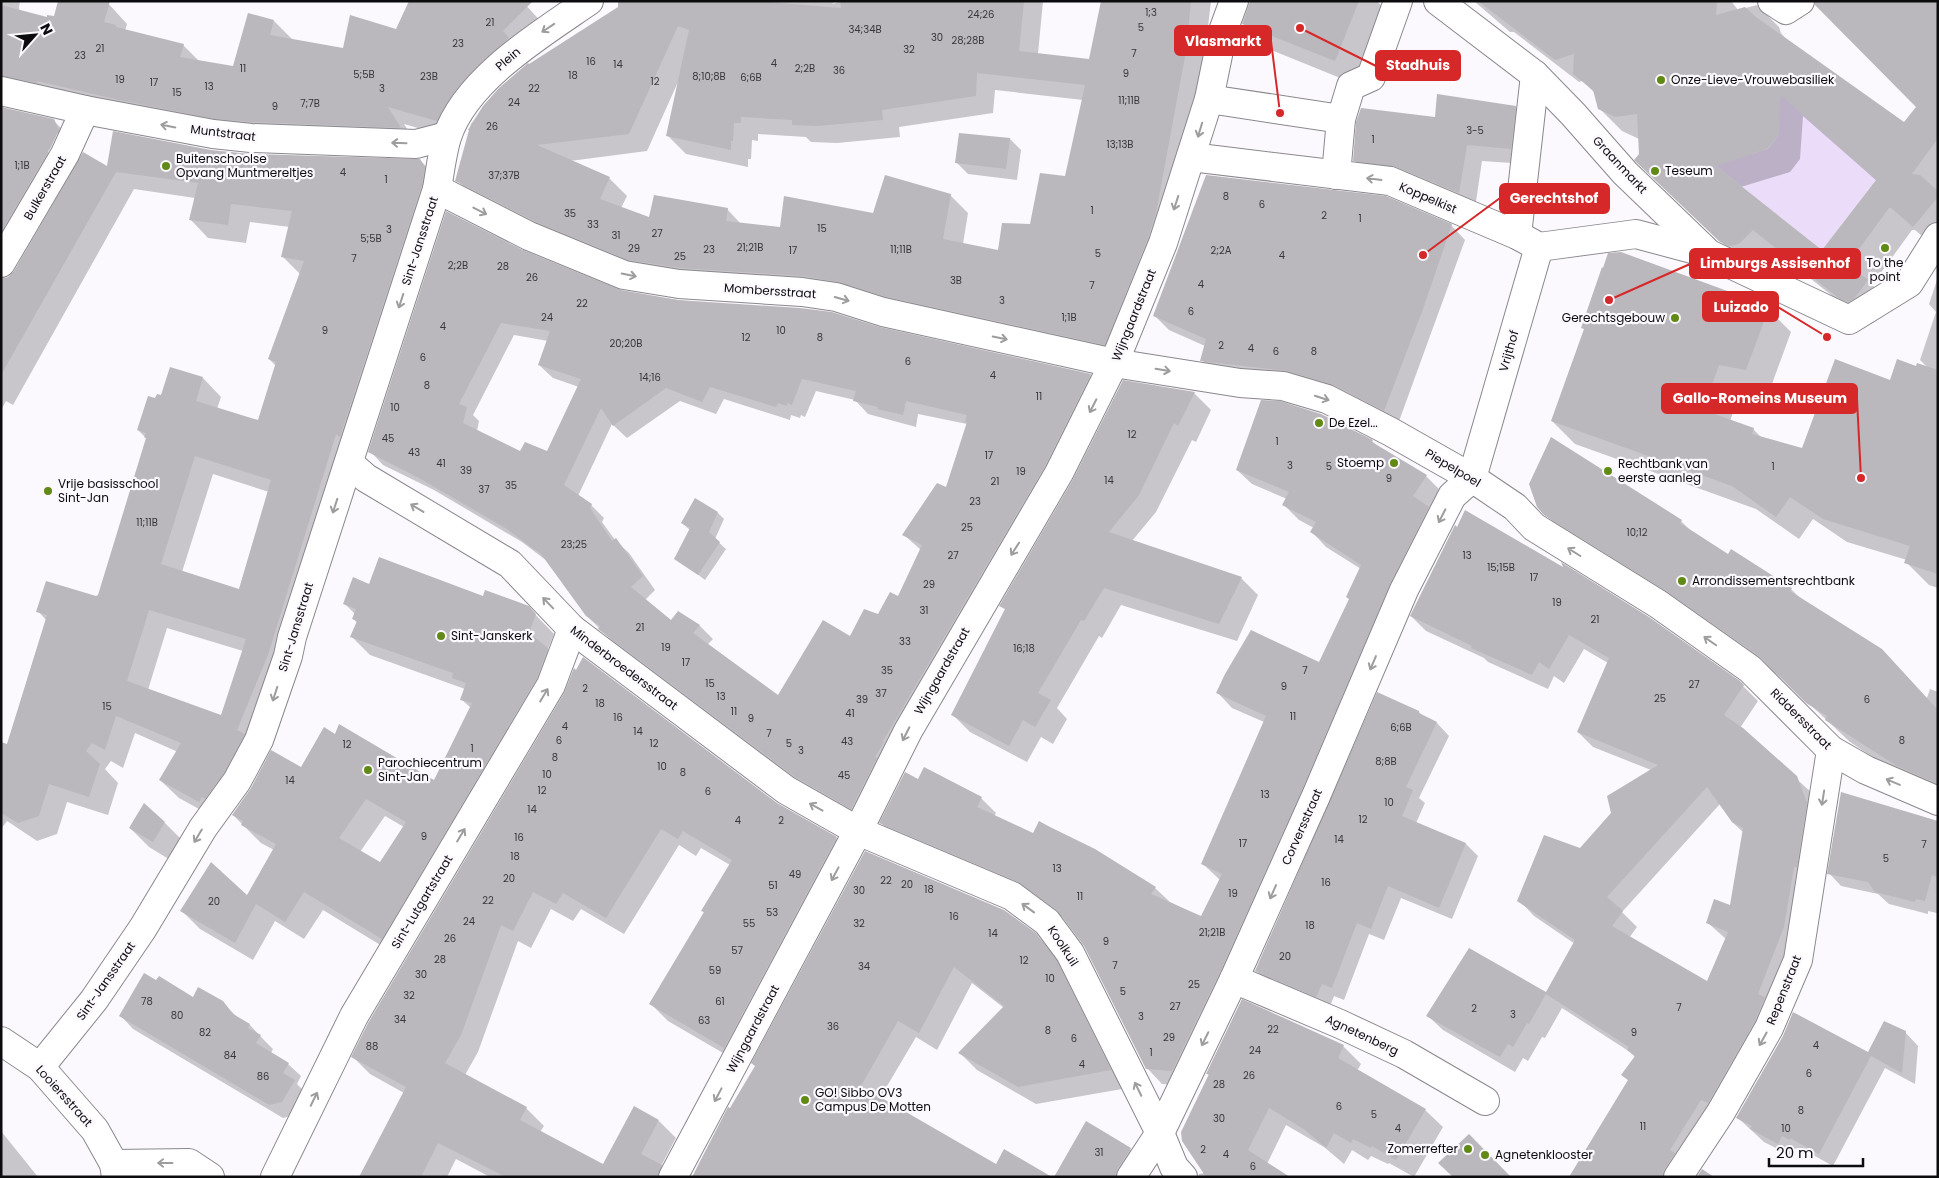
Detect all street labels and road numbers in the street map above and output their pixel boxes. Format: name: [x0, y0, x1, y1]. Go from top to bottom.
street label: Plein: [492, 43, 524, 74]
street label: Muntstraat: [189, 120, 257, 145]
street label: Graanmarkt: [1589, 132, 1652, 197]
street label: Bulkerstraat: [19, 152, 70, 223]
street label: Koppelkist: [1397, 178, 1460, 217]
street label: Sint-Jansstraat: [397, 194, 442, 288]
street label: Wijngaardstraat: [1107, 266, 1160, 363]
street label: Mombersstraat: [723, 279, 817, 302]
street label: Vrijthof: [1495, 328, 1523, 373]
street label: Piepelpoel: [1422, 444, 1484, 491]
street label: Sint-Jansstraat: [274, 580, 317, 674]
street label: Minderbroedersstraat: [567, 621, 682, 714]
street label: Wijngaardstraat: [910, 624, 973, 717]
street label: Riddersstraat: [1767, 684, 1836, 753]
street label: Corversstraat: [1277, 786, 1326, 868]
street label: Sint-Lutgartstraat: [387, 852, 456, 952]
street label: Koolkuil: [1044, 922, 1083, 969]
street label: Sint-Jansstraat: [72, 938, 139, 1024]
street label: Repenstraat: [1762, 952, 1805, 1027]
street label: Wijngaardstraat: [722, 982, 783, 1076]
street label: Agnetenberg: [1323, 1010, 1402, 1059]
street label: Looiersstraat: [32, 1061, 97, 1130]

